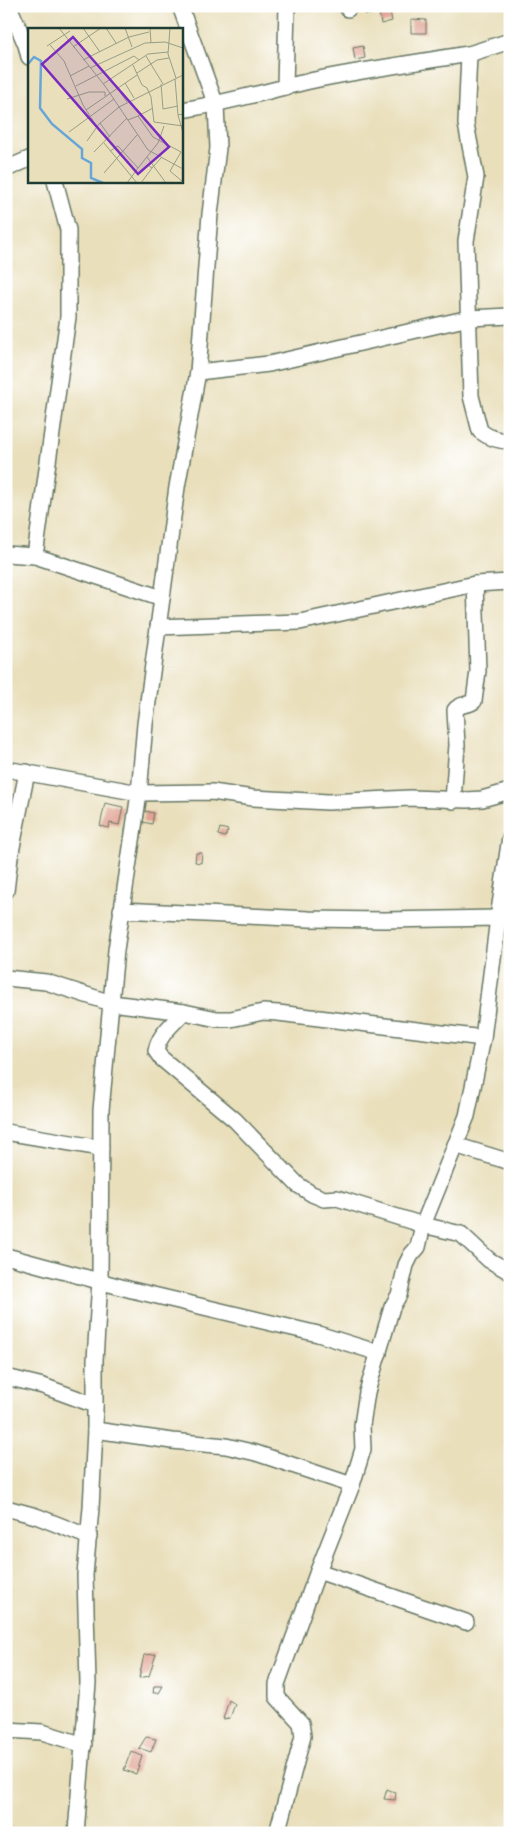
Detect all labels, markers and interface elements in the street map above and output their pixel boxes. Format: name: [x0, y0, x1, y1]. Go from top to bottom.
inset map: [28, 28, 182, 182]

